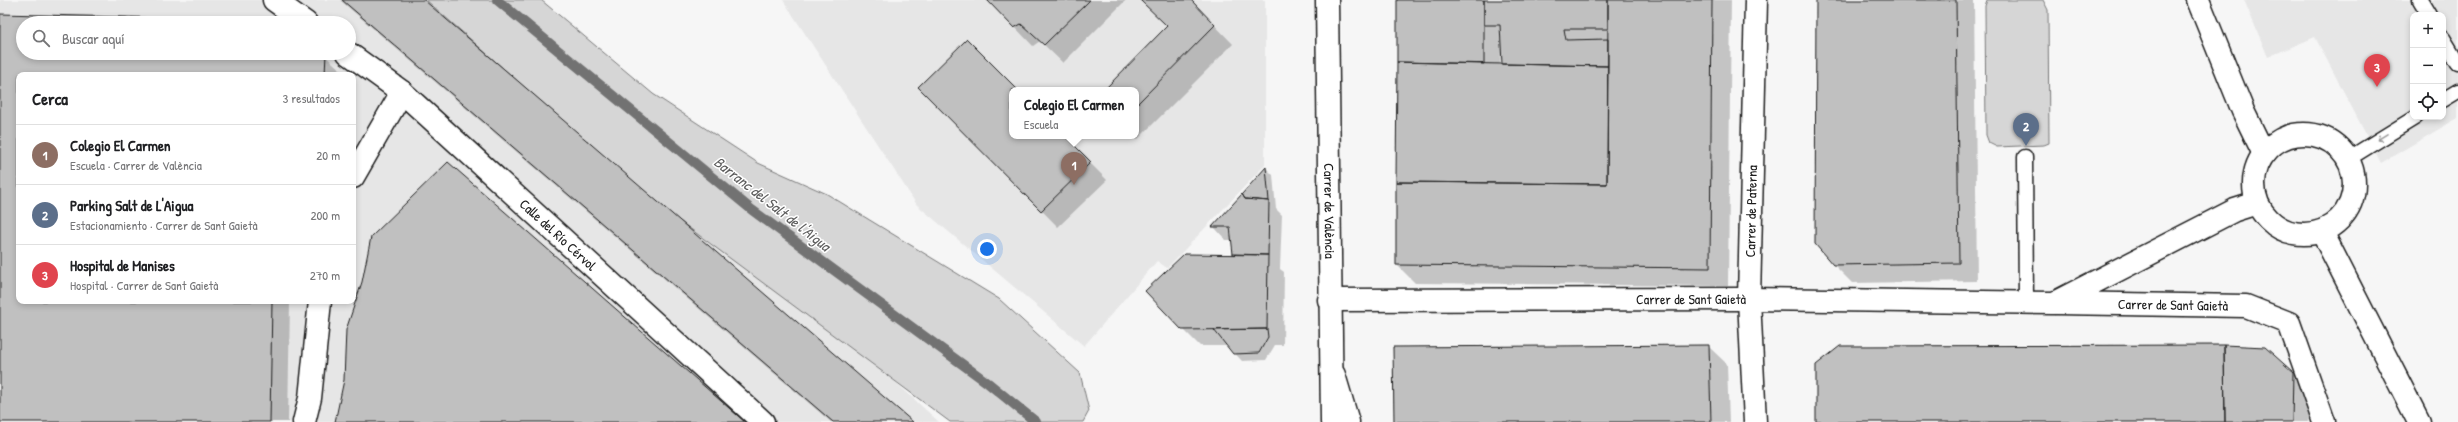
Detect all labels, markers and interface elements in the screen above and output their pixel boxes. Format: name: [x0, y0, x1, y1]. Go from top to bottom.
map controls: [2410, 12, 2446, 120]
button: +: [2410, 12, 2446, 48]
search box: [16, 16, 356, 60]
icon: search: [30, 27, 52, 49]
text: Buscar aquí: [62, 28, 125, 49]
button: −: [2410, 48, 2446, 84]
pin: 3: [2364, 54, 2390, 87]
button: locate: [2410, 84, 2446, 120]
text: Cerca: [32, 87, 68, 110]
popup: [1009, 87, 1139, 139]
text: 3 resultados: [282, 89, 340, 107]
text: Colegio El Carmen: [1024, 94, 1124, 115]
pin: 2: [2013, 113, 2039, 146]
text: Escuela: [1024, 115, 1058, 133]
one-way arrow: [2376, 134, 2388, 142]
text: Colegio El Carmen: [70, 135, 171, 156]
text: 1: [43, 146, 47, 164]
text: 20 m: [316, 146, 340, 164]
water label: Barranc del Salt de l'Aigua: [710, 151, 837, 257]
pin: 1: [1061, 152, 1087, 185]
text: Escuela · Carrer de València: [70, 156, 202, 174]
street label: Carrer de València: [1320, 163, 1340, 259]
street label: Carrer de Paterna: [1740, 164, 1761, 258]
street label: Calle del Río Cérvol: [516, 194, 601, 275]
text: Parking Salt de L'Aigua: [70, 195, 193, 216]
text: 2: [42, 206, 48, 224]
text: 200 m: [310, 206, 340, 224]
text: Estacionamiento · Carrer de Sant Gaietà: [70, 216, 258, 234]
your location: [977, 239, 997, 259]
text: Hospital de Manises: [70, 255, 175, 276]
text: 3: [42, 266, 48, 284]
text: 270 m: [310, 266, 340, 284]
text: Hospital · Carrer de Sant Gaietà: [70, 276, 218, 294]
street label: Carrer de Sant Gaietà: [1636, 289, 1747, 308]
street label: Carrer de Sant Gaietà: [2118, 294, 2229, 315]

